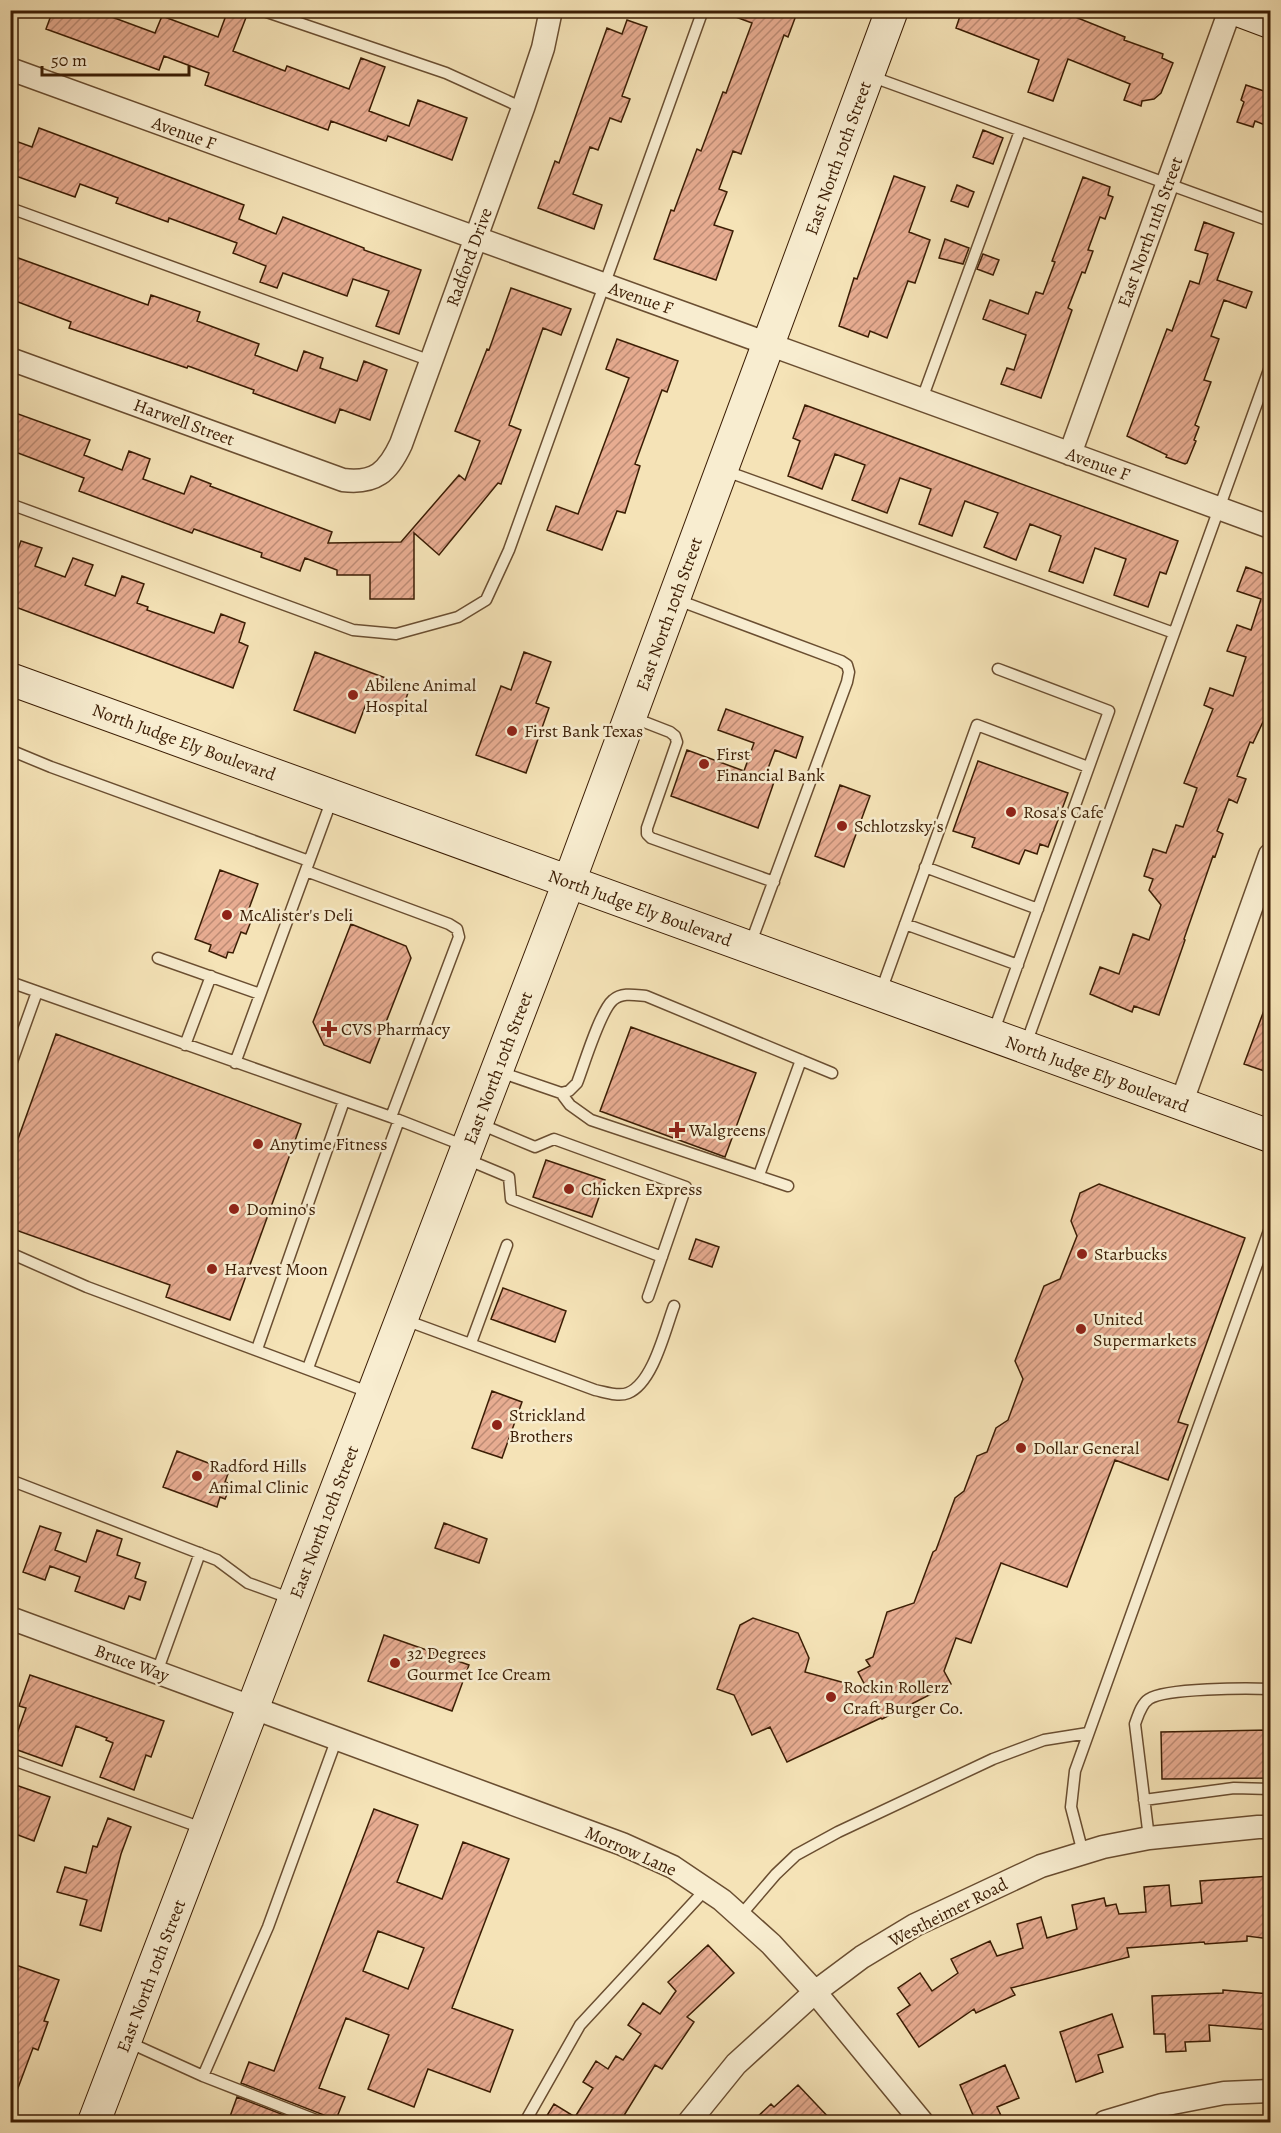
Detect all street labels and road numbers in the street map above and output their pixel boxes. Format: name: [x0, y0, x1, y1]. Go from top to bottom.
street label: East North 10th Street: [799, 78, 877, 238]
street label: Avenue F: [148, 110, 219, 156]
street label: East North 11th Street: [1112, 153, 1188, 311]
street label: Radford Drive: [440, 204, 498, 310]
street label: Avenue F: [605, 276, 676, 320]
street label: Harwell Street: [130, 393, 238, 451]
street label: Avenue F: [1062, 441, 1133, 487]
street label: East North 10th Street: [630, 534, 708, 694]
street label: North Judge Ely Boulevard: [89, 698, 279, 787]
street label: North Judge Ely Boulevard: [545, 864, 735, 953]
street label: East North 10th Street: [458, 988, 538, 1148]
street label: North Judge Ely Boulevard: [1002, 1030, 1192, 1119]
street label: East North 10th Street: [284, 1442, 364, 1602]
street label: Bruce Way: [91, 1638, 173, 1688]
street label: Morrow Lane: [581, 1820, 681, 1882]
street label: Westheimer Road: [884, 1872, 1012, 1953]
street label: East North 10th Street: [111, 1896, 191, 2056]

